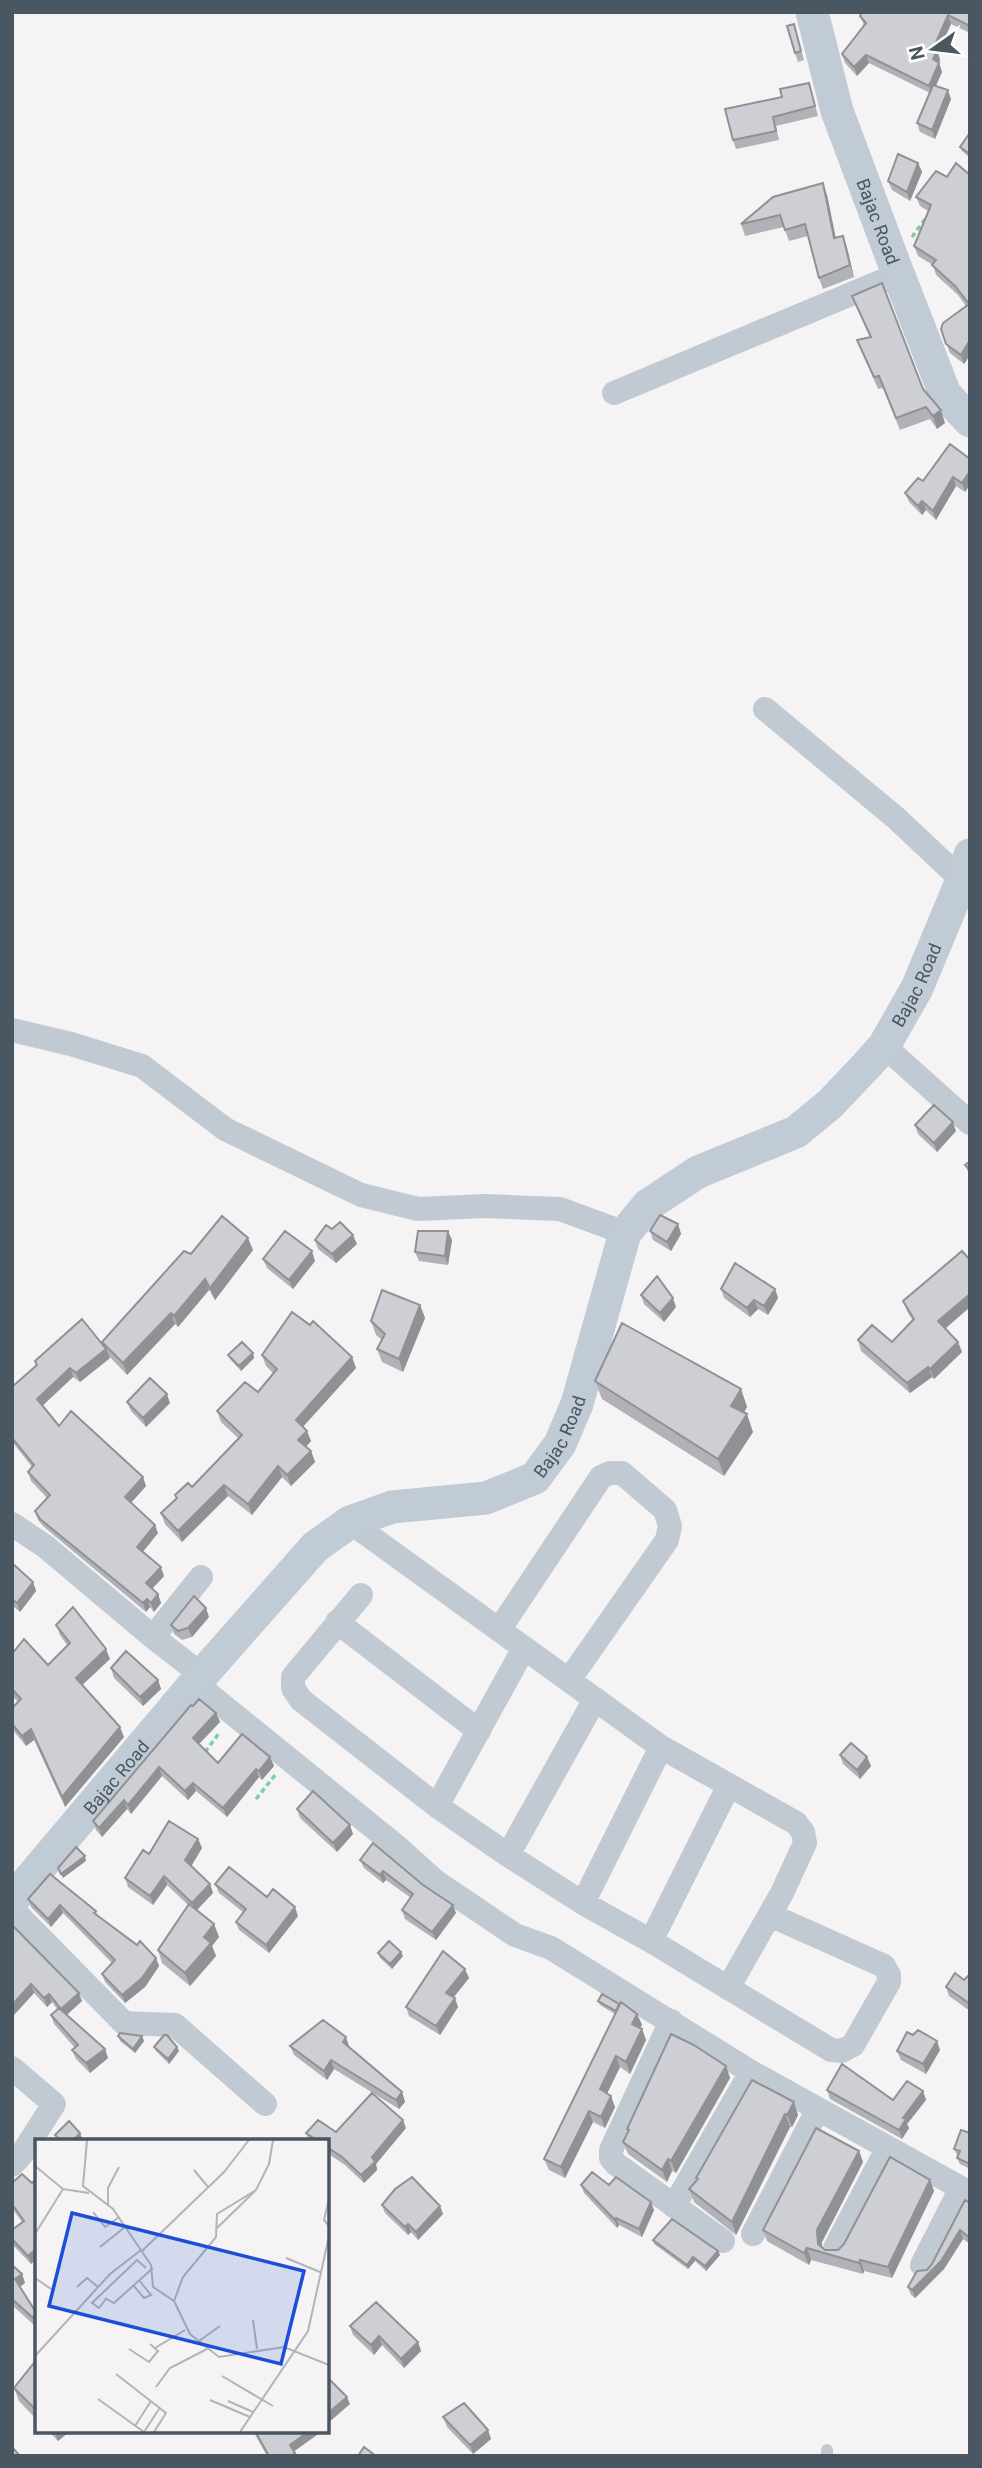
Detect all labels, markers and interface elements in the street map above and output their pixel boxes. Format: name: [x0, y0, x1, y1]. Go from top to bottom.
north arrow: [898, 14, 968, 84]
text: N: [904, 44, 930, 62]
street label: Bajac Road: [853, 175, 904, 267]
street label: Bajac Road: [887, 940, 945, 1030]
street label: Bajac Road: [529, 1393, 589, 1481]
street label: Bajac Road: [79, 1736, 153, 1818]
inset map: [35, 2139, 329, 2433]

